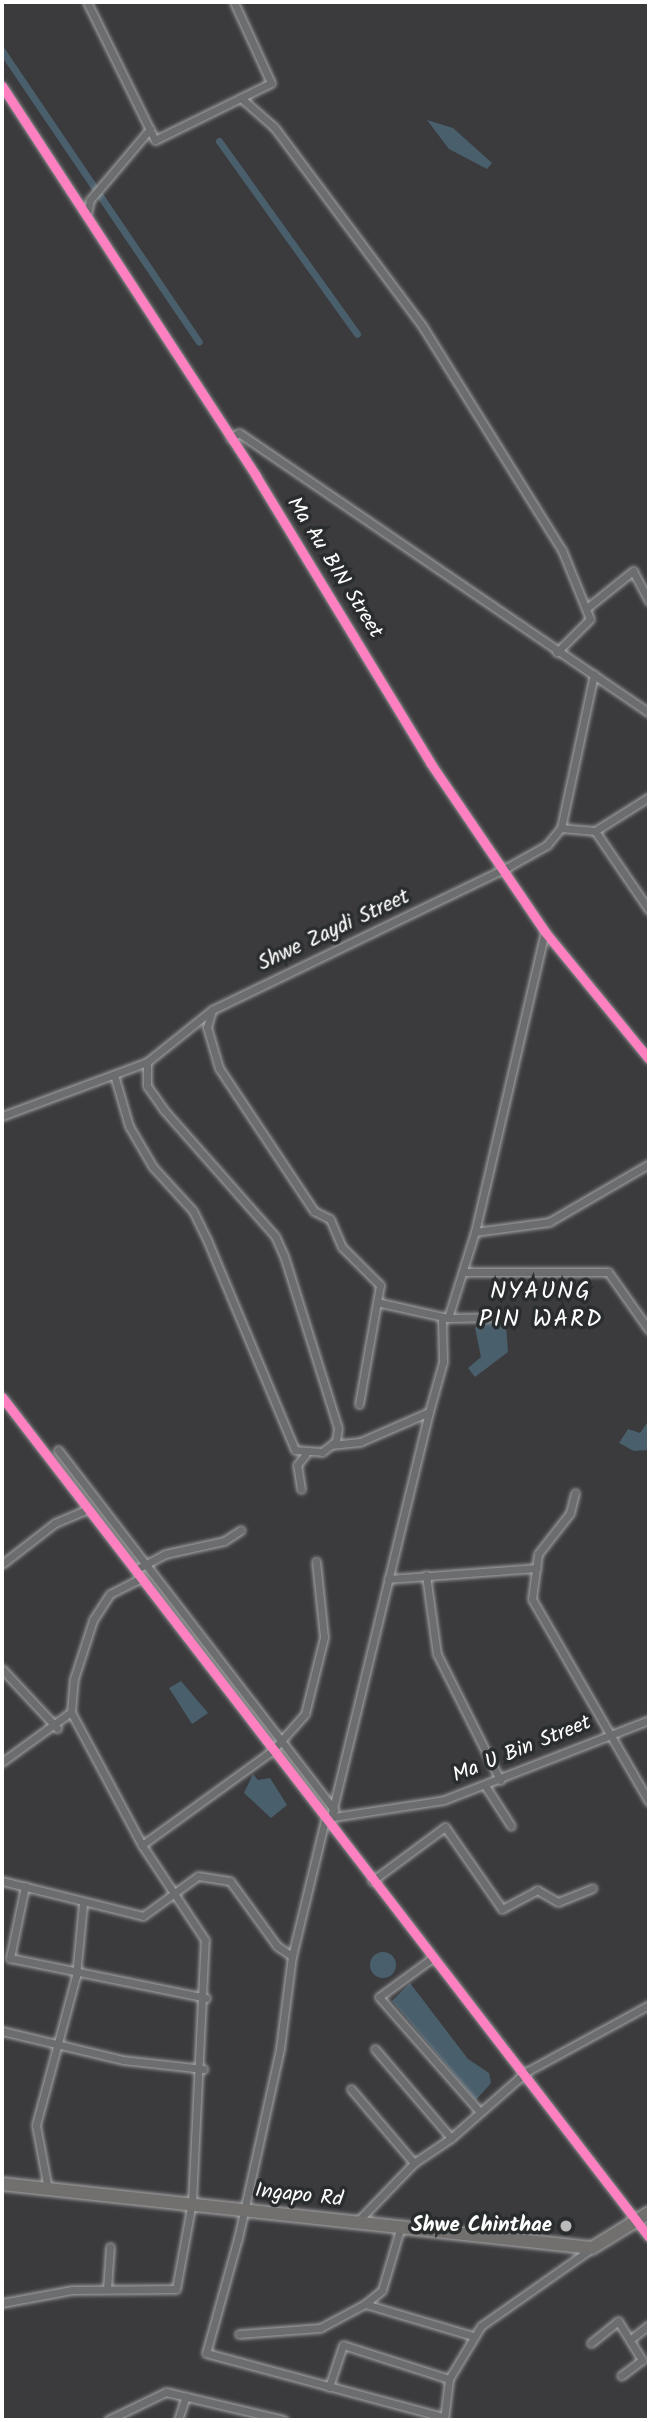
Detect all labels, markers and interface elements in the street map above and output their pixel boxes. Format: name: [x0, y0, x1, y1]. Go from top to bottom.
street label: Ma Au BIN Street: [280, 493, 388, 643]
street label: Shwe Zaydi Street: [254, 885, 414, 977]
district label: NYAUNG PIN WARD: [479, 1278, 603, 1334]
street label: Ma U Bin Street: [449, 1711, 595, 1789]
street label: Ingapo Rd: [254, 2179, 344, 2213]
place label: Shwe Chinthae: [411, 2213, 552, 2239]
marker: Shwe Chinthae: [558, 2218, 574, 2234]

